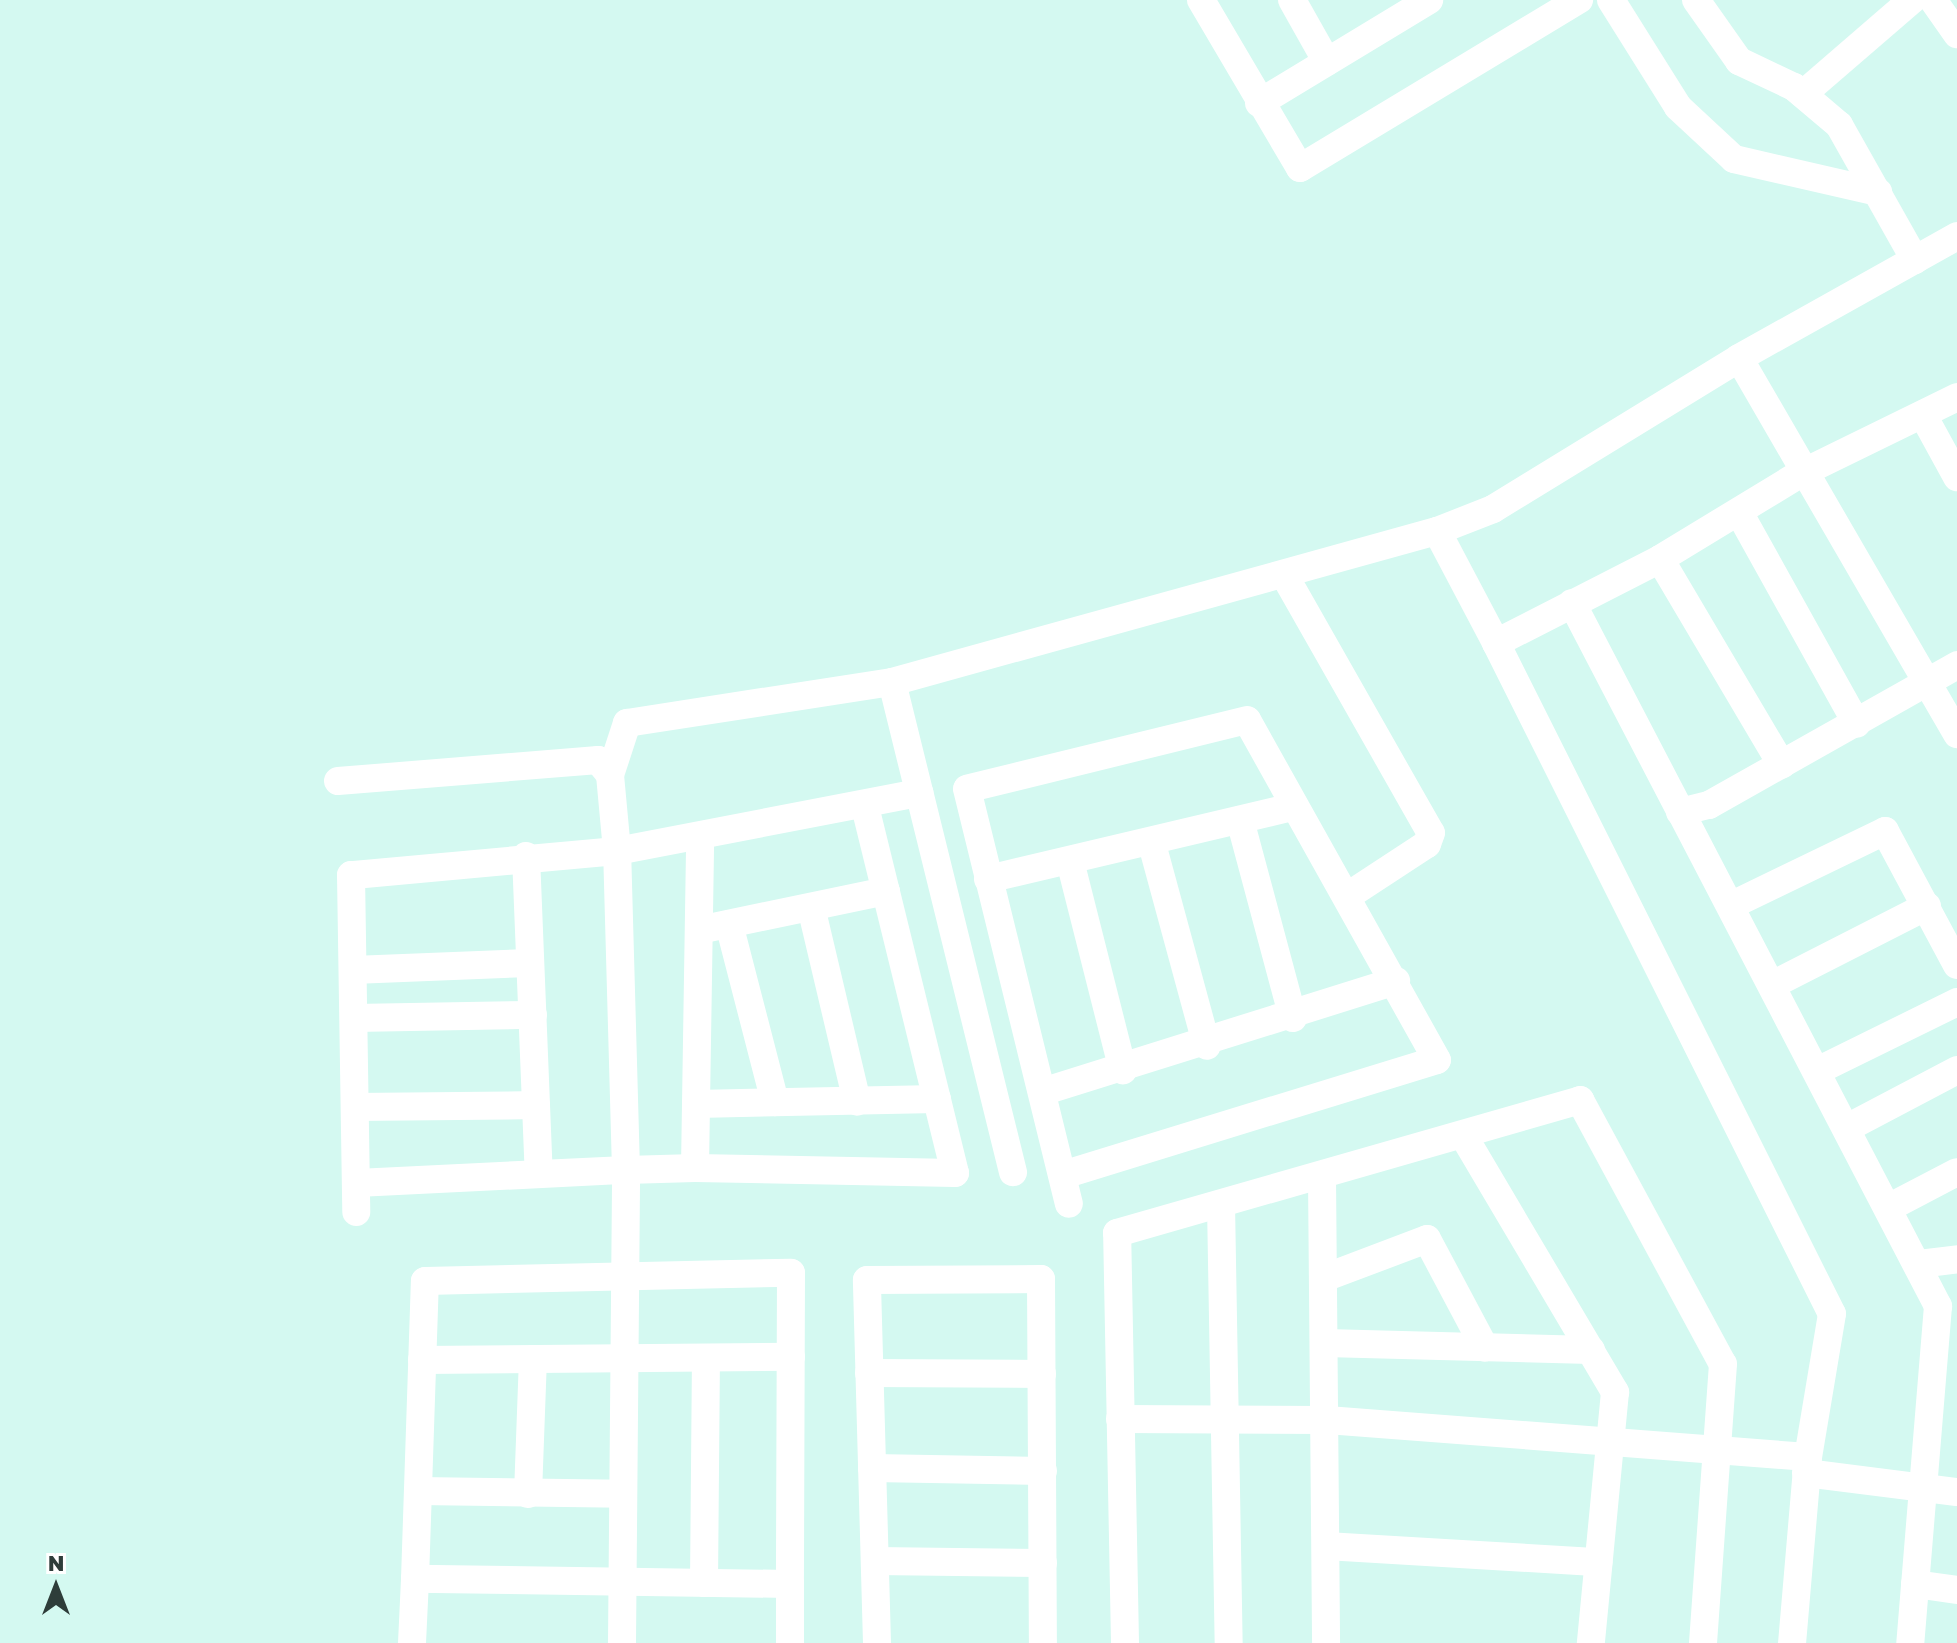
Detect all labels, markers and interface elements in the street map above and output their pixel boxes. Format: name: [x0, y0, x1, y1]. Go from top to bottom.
north arrow: [16, 1547, 96, 1627]
text: N: [48, 1549, 64, 1576]

